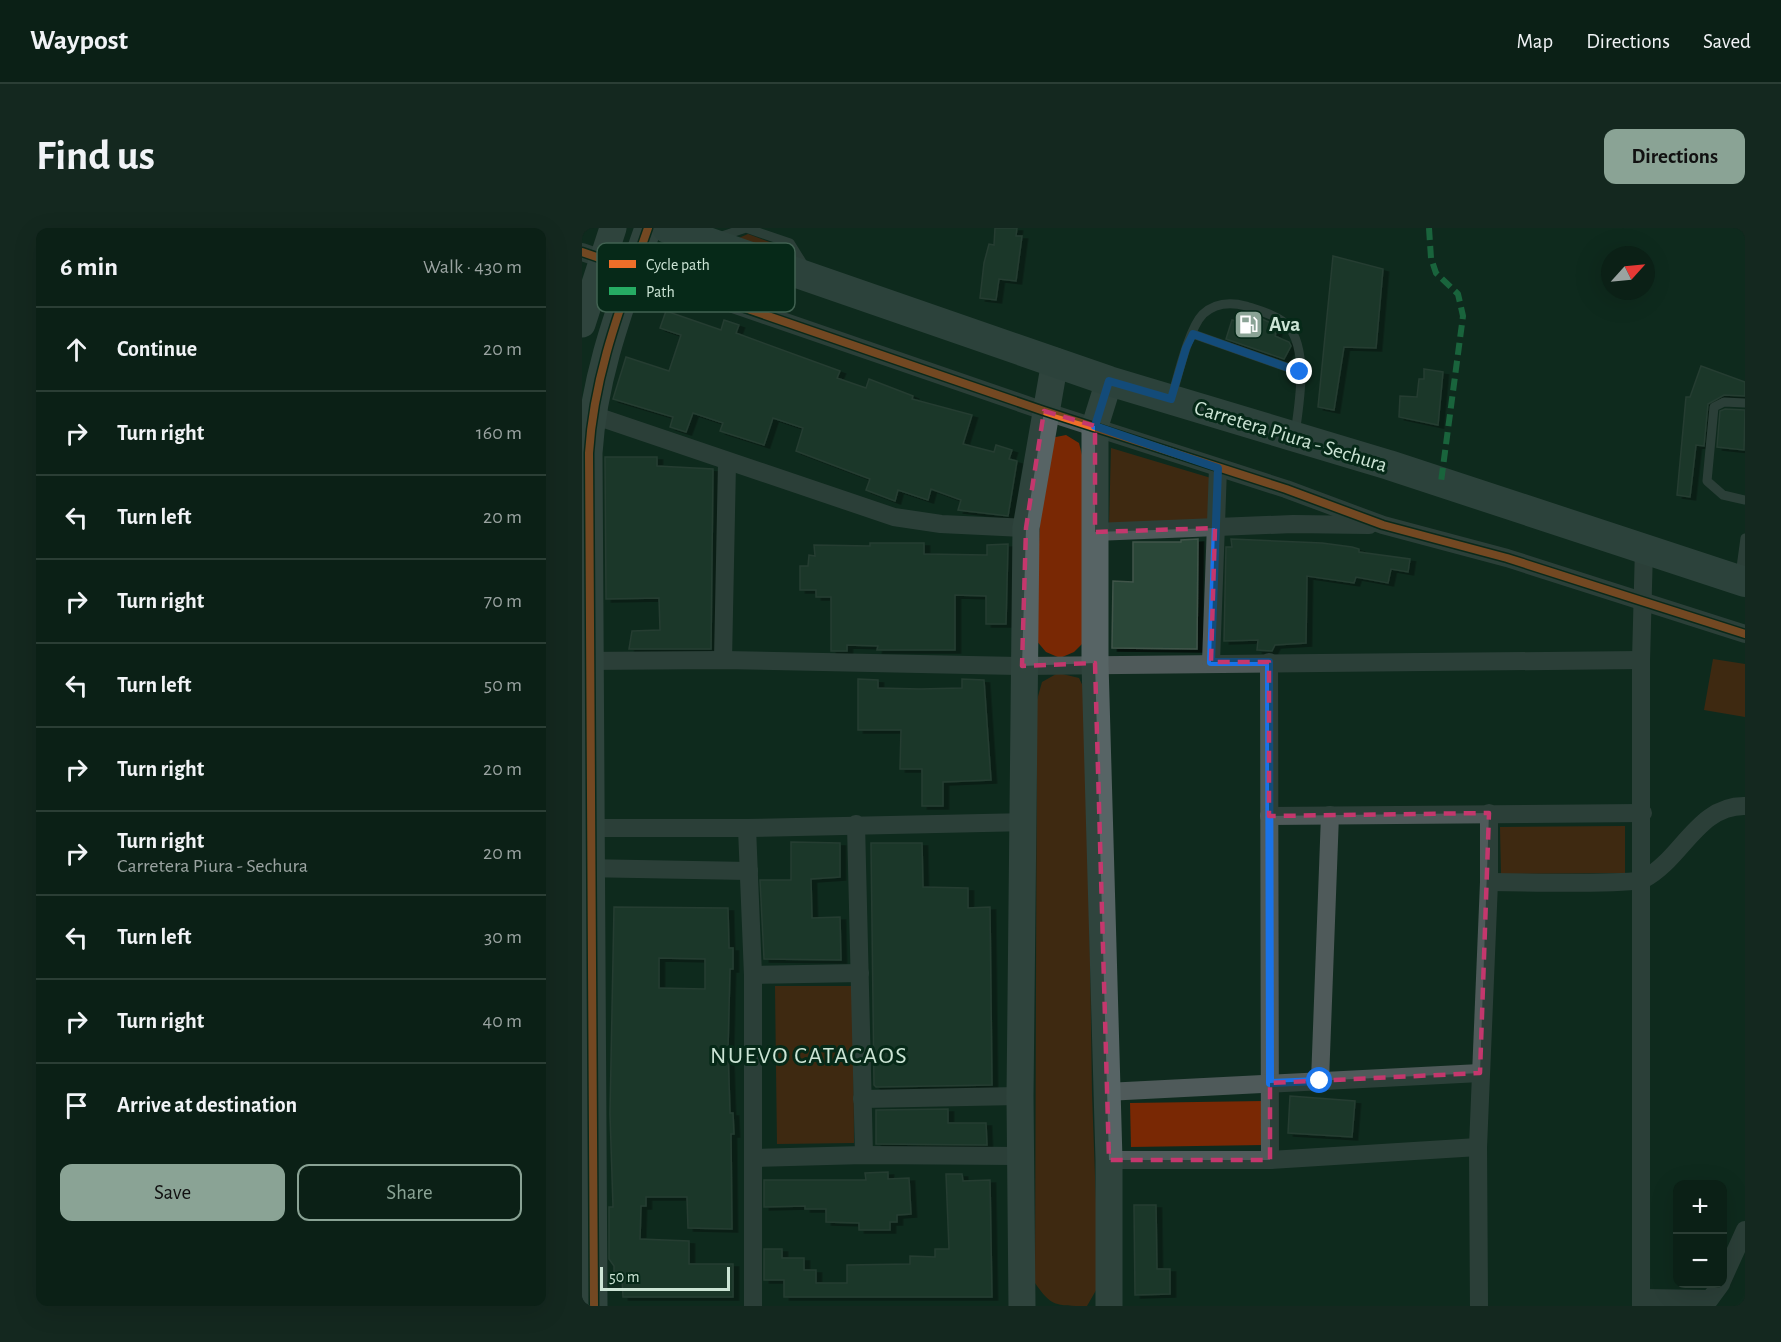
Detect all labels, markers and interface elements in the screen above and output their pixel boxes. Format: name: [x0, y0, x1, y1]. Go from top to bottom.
text: Waypost: [30, 27, 128, 55]
text: Map: [1517, 31, 1553, 52]
text: Directions: [1586, 31, 1670, 52]
text: Saved: [1703, 31, 1751, 52]
button: Directions: [1604, 129, 1745, 184]
text: Find us: [36, 135, 155, 177]
legend: [597, 243, 795, 312]
north arrow: [1601, 246, 1655, 300]
text: 6 min: [60, 254, 118, 280]
text: Walk · 430 m: [423, 257, 522, 277]
text: Cycle path: [646, 257, 710, 274]
text: Path: [646, 284, 675, 300]
fuel station icon: Ava: [1232, 308, 1264, 340]
place label: Ava: [1269, 314, 1300, 335]
icon: ahead: [60, 333, 93, 366]
text: Continue: [117, 338, 197, 360]
text: 20 m: [483, 339, 522, 359]
route end: [1286, 358, 1312, 384]
street label: Carretera Piura - Sechura: [1192, 397, 1390, 476]
icon: right: [60, 417, 93, 450]
text: Turn right: [117, 422, 204, 444]
text: 160 m: [476, 423, 522, 443]
icon: left: [60, 501, 93, 534]
text: Turn left: [117, 506, 191, 528]
text: 20 m: [483, 507, 522, 527]
icon: right: [60, 585, 93, 618]
text: Turn right: [117, 590, 204, 612]
text: 70 m: [484, 591, 522, 611]
icon: left: [60, 669, 93, 702]
text: Turn left: [117, 674, 191, 696]
text: 50 m: [484, 675, 522, 695]
icon: right: [60, 753, 93, 786]
text: Turn right: [117, 758, 204, 780]
text: 20 m: [483, 759, 522, 779]
text: Turn right: [117, 830, 204, 852]
icon: right: [60, 837, 93, 870]
text: 20 m: [483, 843, 522, 863]
text: Carretera Piura - Sechura: [117, 856, 308, 876]
icon: left: [60, 921, 93, 954]
text: Turn left: [117, 926, 191, 948]
text: 30 m: [484, 927, 522, 947]
icon: right: [60, 1005, 93, 1038]
text: Turn right: [117, 1010, 204, 1032]
text: 40 m: [483, 1011, 522, 1031]
district label: NUEVO CATACAOS: [710, 1044, 908, 1068]
route start: [1306, 1067, 1332, 1093]
icon: arrive: [60, 1089, 93, 1122]
text: Arrive at destination: [117, 1094, 297, 1116]
button: Save: [60, 1164, 285, 1221]
button: Share: [297, 1164, 522, 1221]
map controls: [1673, 1180, 1727, 1288]
button: +: [1673, 1180, 1727, 1234]
button: −: [1673, 1234, 1727, 1288]
scale bar: [600, 1264, 730, 1292]
text: 50 m: [609, 1269, 640, 1285]

